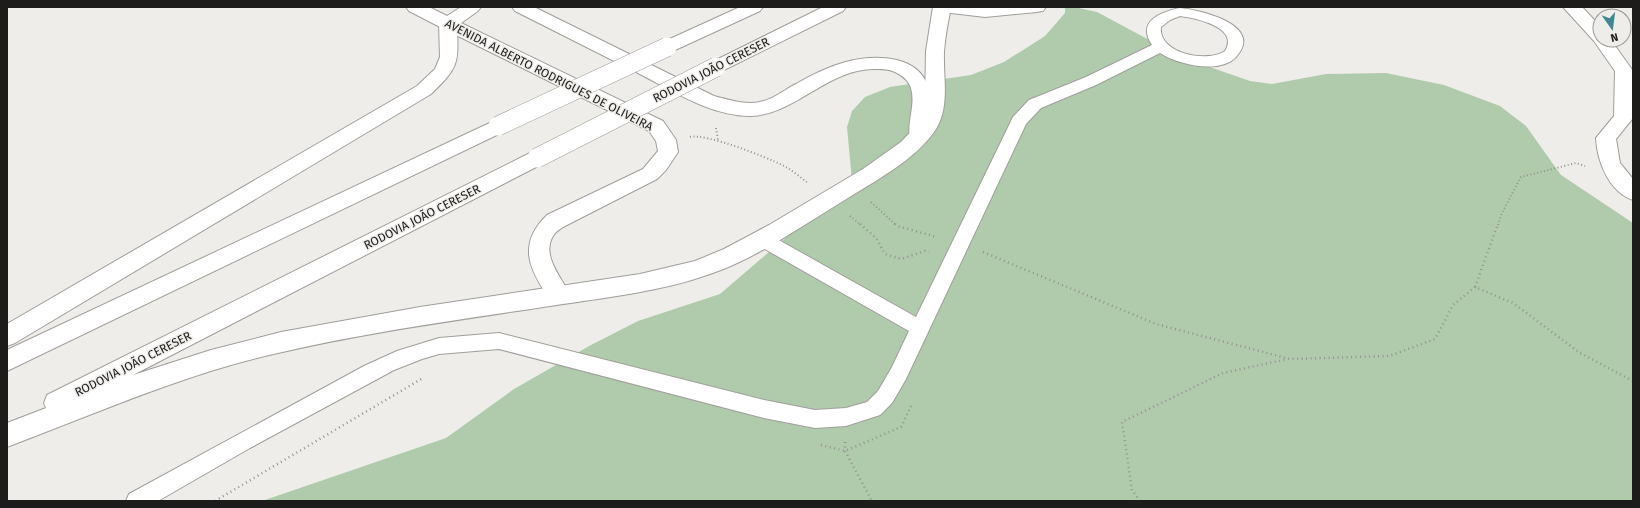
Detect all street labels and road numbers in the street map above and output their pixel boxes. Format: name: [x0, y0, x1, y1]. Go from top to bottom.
street label: AVENIDA ALBERTO RODRIGUES DE OLIVEIRA: [443, 16, 655, 134]
street label: RODOVIA JOÃO CERESER: [650, 34, 772, 105]
street label: RODOVIA JOÃO CERESER: [361, 181, 483, 252]
street label: RODOVIA JOÃO CERESER: [72, 328, 194, 399]

